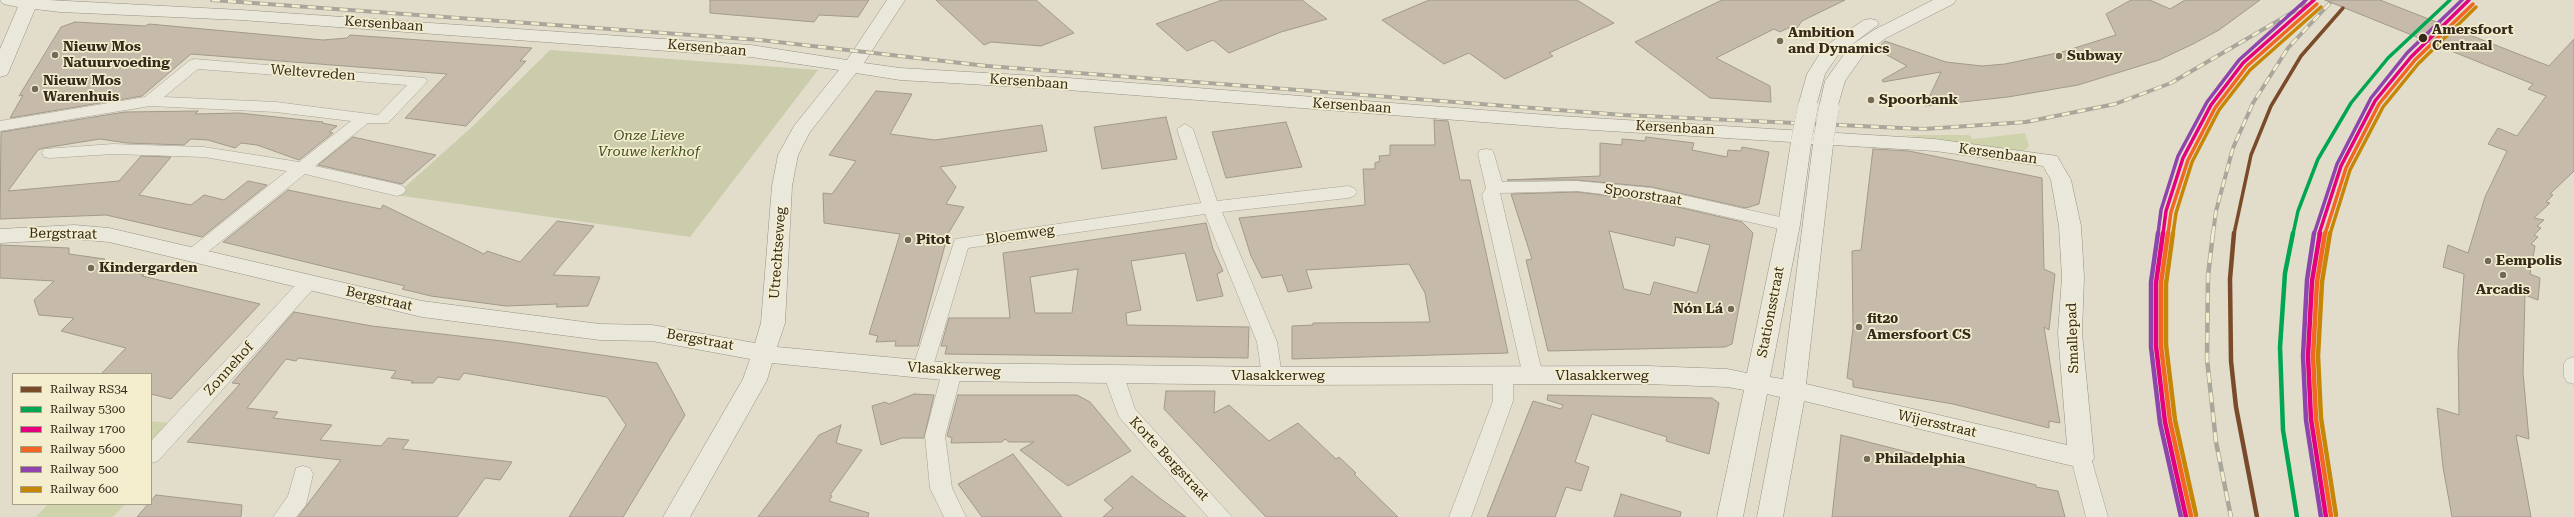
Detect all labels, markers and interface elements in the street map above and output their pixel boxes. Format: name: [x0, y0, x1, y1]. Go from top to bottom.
street label: Kersenbaan: [344, 13, 424, 35]
place label: Amersfoort Centraal: [2432, 22, 2513, 54]
place label: Ambition and Dynamics: [1788, 25, 1889, 58]
marker: Amersfoort Centraal: [2417, 32, 2429, 44]
street label: Kersenbaan: [667, 36, 747, 60]
marker: Ambition and Dynamics: [1775, 36, 1785, 46]
place label: Nieuw Mos Natuurvoeding: [63, 39, 170, 72]
place label: Subway: [2067, 48, 2122, 64]
marker: Nieuw Mos Natuurvoeding: [50, 50, 60, 60]
marker: Subway: [2054, 51, 2064, 61]
street label: Weltevreden: [270, 62, 356, 84]
street label: Kersenbaan: [989, 71, 1069, 93]
place label: Nieuw Mos Warenhuis: [43, 73, 121, 106]
marker: Nieuw Mos Warenhuis: [30, 84, 40, 94]
place label: Spoorbank: [1879, 92, 1958, 108]
street label: Kersenbaan: [1312, 95, 1392, 117]
marker: Spoorbank: [1866, 95, 1876, 105]
street label: Kersenbaan: [1635, 118, 1715, 138]
park label: Onze Lieve Vrouwe kerkhof: [598, 128, 700, 160]
street label: Kersenbaan: [1958, 140, 2038, 168]
street label: Spoorstraat: [1603, 181, 1683, 209]
street label: Utrechtseweg: [766, 206, 790, 300]
street label: Bloemweg: [984, 222, 1056, 248]
street label: Bergstraat: [29, 225, 97, 243]
place label: Pitot: [916, 232, 951, 248]
marker: Pitot: [903, 235, 913, 245]
place label: Eempolis: [2496, 253, 2562, 269]
marker: Eempolis: [2483, 256, 2493, 266]
place label: Kindergarden: [99, 260, 198, 276]
marker: Kindergarden: [86, 263, 96, 273]
street label: Stationsstraat: [1754, 265, 1788, 359]
marker: Arcadis: [2498, 270, 2508, 280]
place label: Arcadis: [2476, 282, 2530, 298]
street label: Bergstraat: [344, 283, 414, 315]
place label: Nón Lá: [1673, 301, 1723, 317]
street label: Smallepad: [2063, 302, 2083, 374]
marker: Nón Lá: [1726, 304, 1736, 314]
place label: fit20 Amersfoort CS: [1867, 311, 1971, 344]
marker: fit20 Amersfoort CS: [1854, 322, 1864, 332]
street label: Bergstraat: [665, 326, 735, 354]
street label: Zonnehof: [201, 339, 257, 399]
street label: Vlasakkerweg: [907, 359, 1001, 381]
street label: Vlasakkerweg: [1231, 368, 1325, 384]
street label: Vlasakkerweg: [1555, 368, 1649, 384]
legend: [12, 373, 152, 505]
text: Railway RS34: [50, 382, 128, 396]
text: Railway 5300: [50, 402, 125, 416]
street label: Wijersstraat: [1896, 407, 1978, 441]
street label: Korte Bergstraat: [1126, 413, 1212, 505]
text: Railway 1700: [50, 422, 125, 436]
text: Railway 5600: [50, 442, 125, 456]
place label: Philadelphia: [1875, 451, 1965, 467]
marker: Philadelphia: [1862, 454, 1872, 464]
text: Railway 500: [50, 462, 119, 476]
text: Railway 600: [50, 482, 119, 496]

